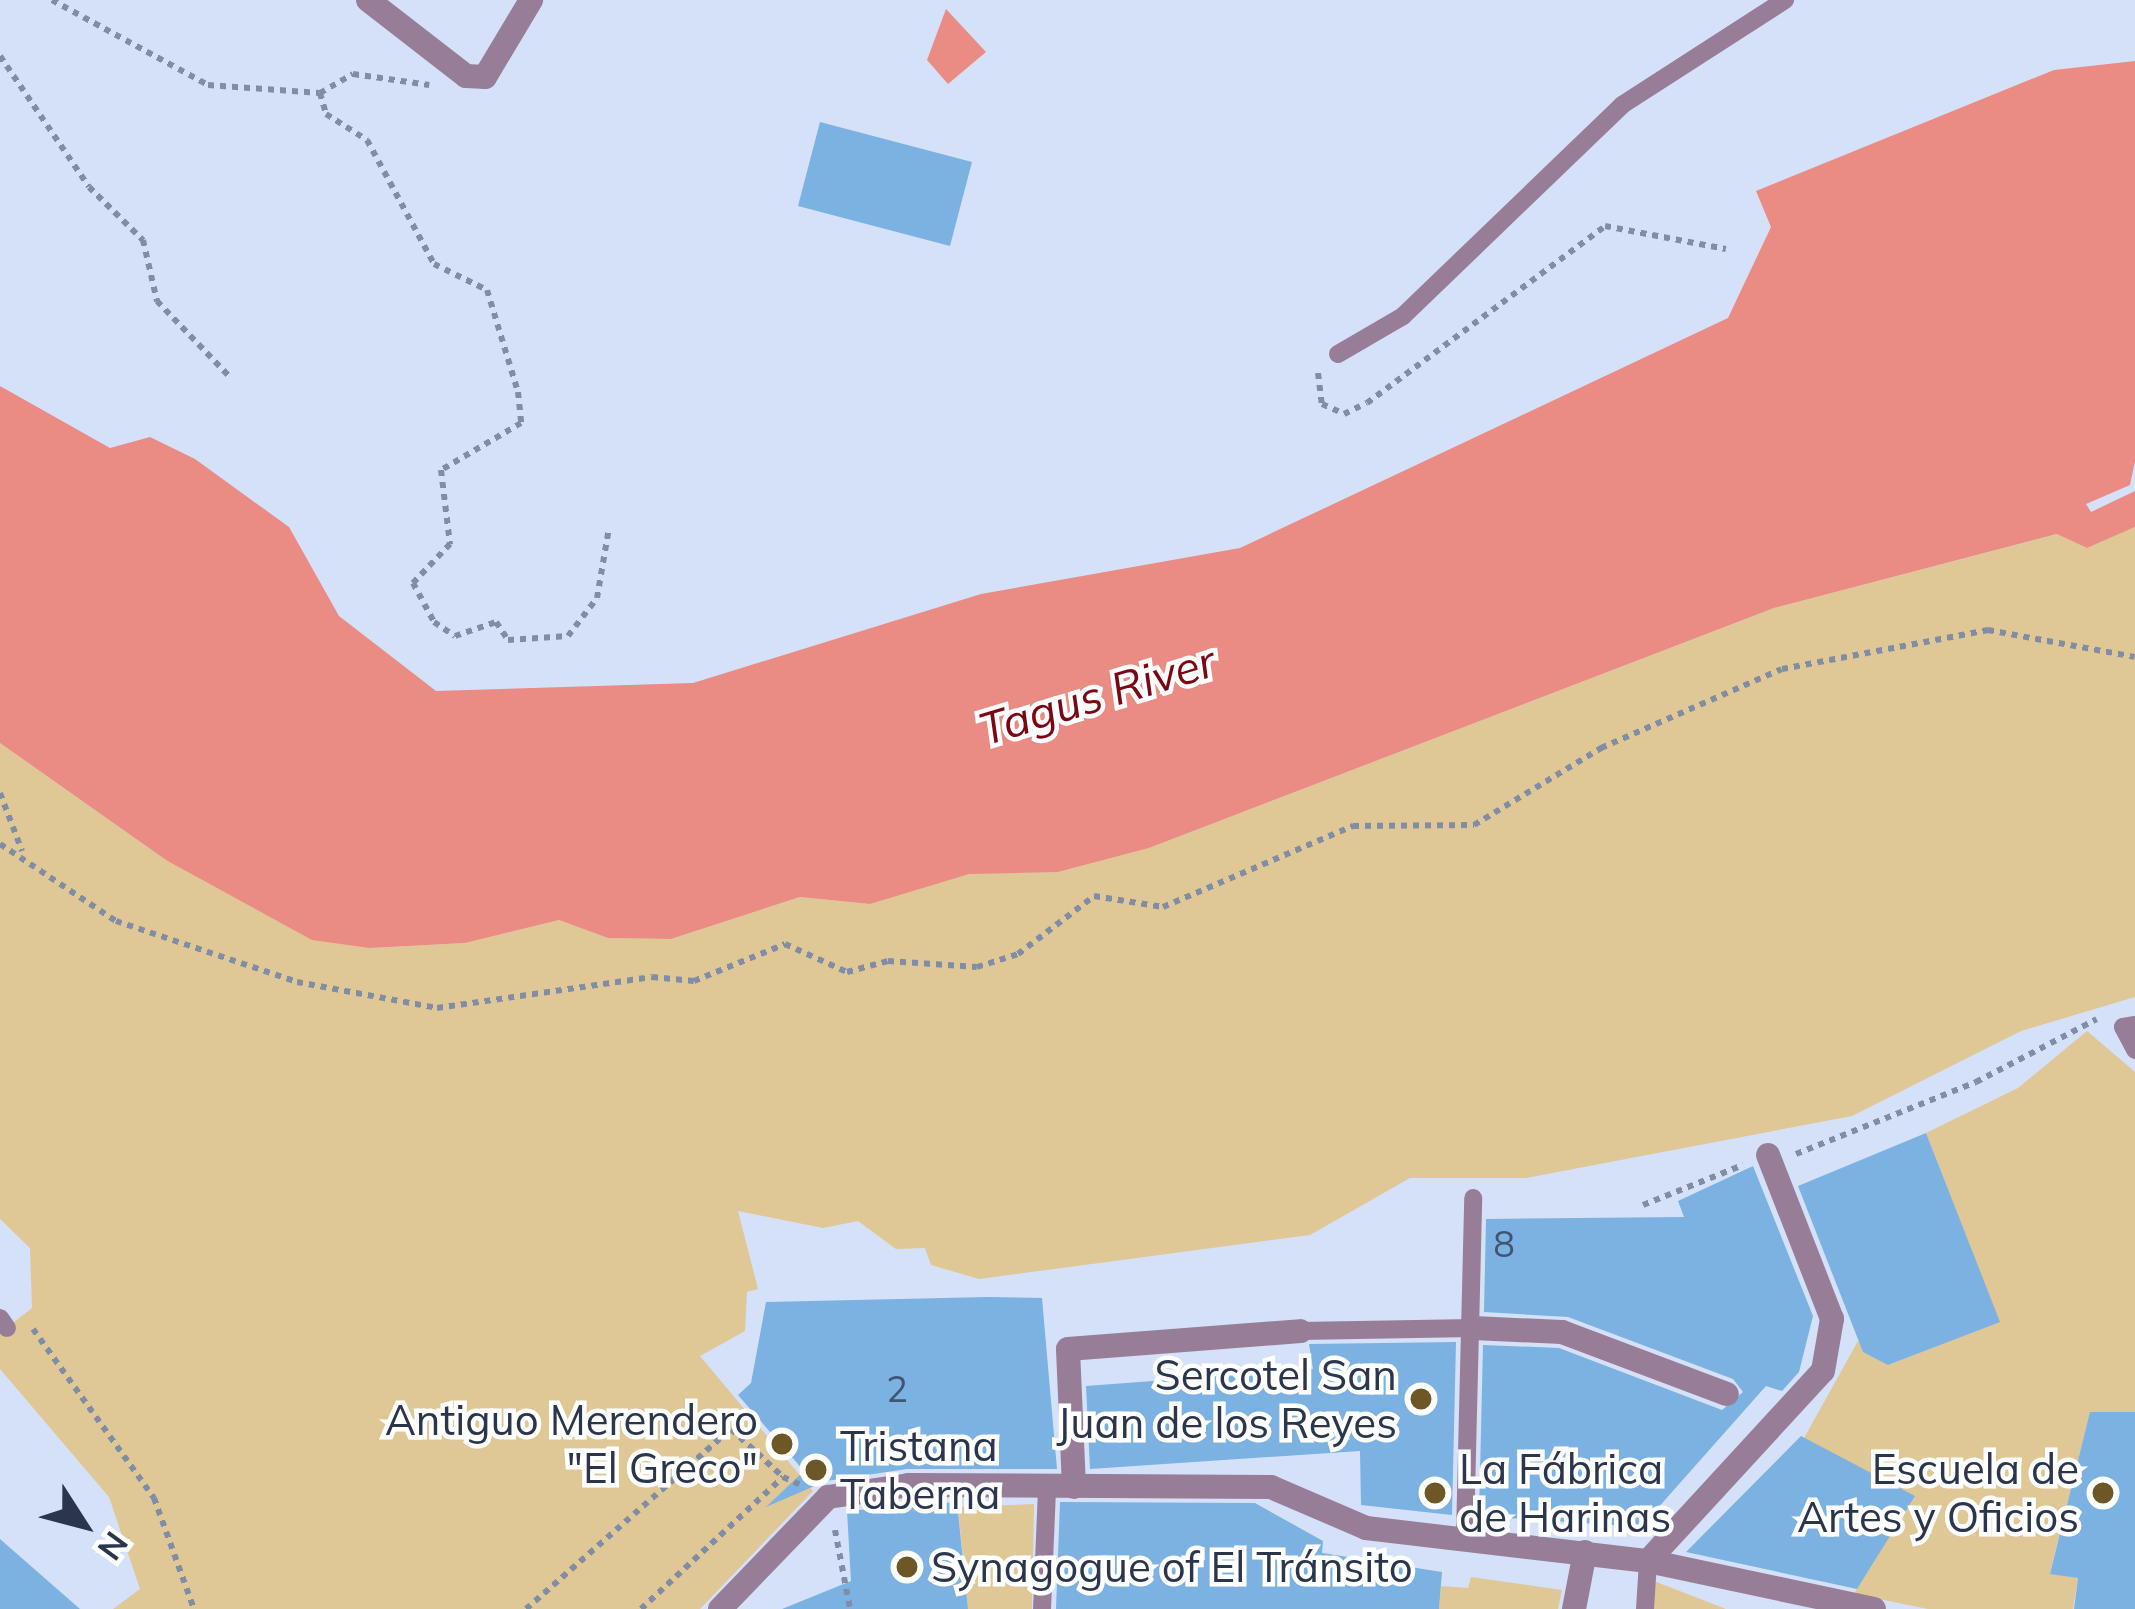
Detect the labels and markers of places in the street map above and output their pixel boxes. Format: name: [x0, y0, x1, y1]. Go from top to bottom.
place label: Sercotel San Juan de los Reyes: [1057, 1350, 1397, 1448]
marker: Sercotel San Juan de los Reyes: [1408, 1386, 1434, 1412]
place label: Antiguo Merendero "El Greco": [385, 1395, 758, 1494]
place label: Tristana Taberna: [840, 1421, 1000, 1520]
marker: Antiguo Merendero "El Greco": [769, 1431, 795, 1457]
place label: La Fábrica de Harinas: [1459, 1444, 1671, 1543]
place label: Escuela de Artes y Oficios: [1797, 1444, 2079, 1543]
marker: Tristana Taberna: [803, 1457, 829, 1483]
marker: La Fábrica de Harinas: [1422, 1480, 1448, 1506]
marker: Escuela de Artes y Oficios: [2090, 1480, 2116, 1506]
place label: Synagogue of El Tránsito: [931, 1542, 1413, 1592]
marker: Synagogue of El Tránsito: [894, 1554, 920, 1580]

